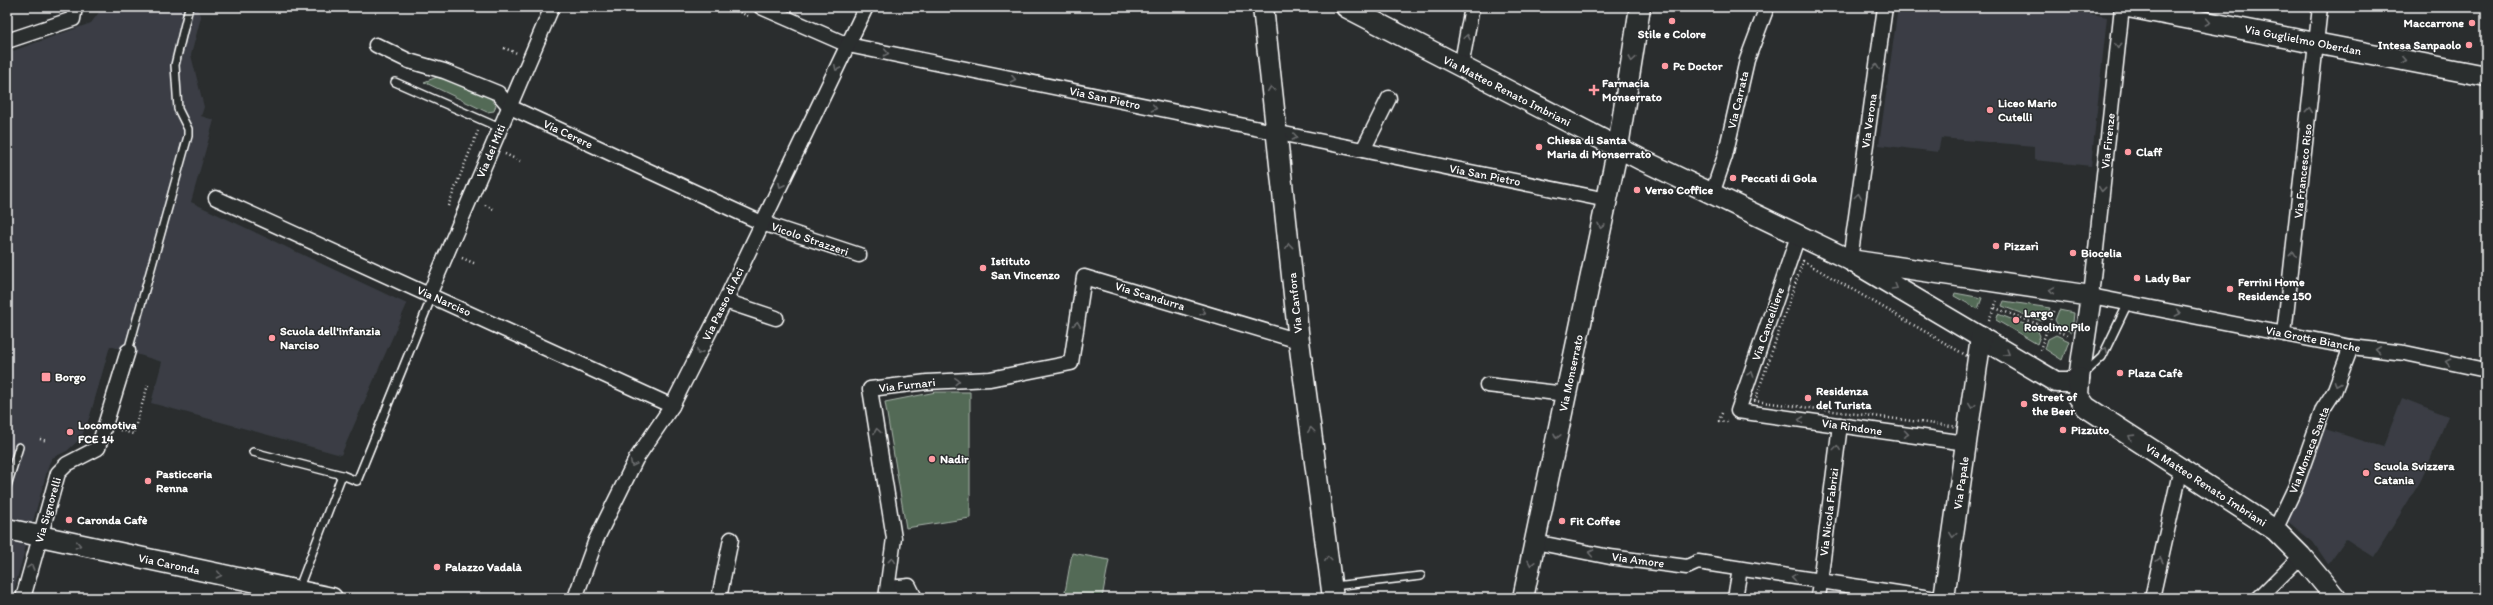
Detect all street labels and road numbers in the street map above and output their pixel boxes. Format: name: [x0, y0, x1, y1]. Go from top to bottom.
street label: Via Guglielmo Oberdan: [2243, 22, 2363, 58]
street label: Via Matteo Renato Imbriani: [1441, 53, 1573, 129]
street label: Via Carrata: [1725, 70, 1751, 130]
street label: Via San Pietro: [1068, 84, 1142, 112]
street label: Via Verona: [1858, 93, 1880, 149]
street label: Via Firenze: [2098, 112, 2118, 170]
street label: Via Cerere: [541, 116, 595, 152]
street label: Via dei Miti: [473, 122, 509, 180]
street label: Via Francesco Riso: [2291, 123, 2315, 219]
street label: Via San Pietro: [1448, 161, 1522, 189]
street label: Vicolo Strazzeri: [769, 219, 851, 259]
street label: Via Passo di Aci: [699, 265, 747, 343]
street label: Via Canfora: [1285, 272, 1305, 334]
street label: Via Scandurra: [1113, 279, 1187, 313]
street label: Via Narciso: [415, 283, 473, 319]
street label: Via Cancelliere: [1749, 285, 1787, 362]
street label: Via Grotte Bianche: [2264, 323, 2362, 355]
street label: Via Monserrato: [1556, 333, 1586, 413]
street label: Via Furnari: [878, 375, 936, 395]
street label: Via Monaca Santa: [2286, 404, 2332, 496]
street label: Via Rindone: [1821, 416, 1884, 438]
street label: Via Matteo Renato Imbriani: [2143, 441, 2269, 529]
street label: Via Papale: [1950, 455, 1972, 510]
street label: Via Nicola Fabrizi: [1817, 467, 1841, 557]
street label: Via Signorelli: [32, 476, 64, 544]
street label: Via Amore: [1611, 549, 1665, 571]
street label: Via Caronda: [137, 551, 201, 577]

